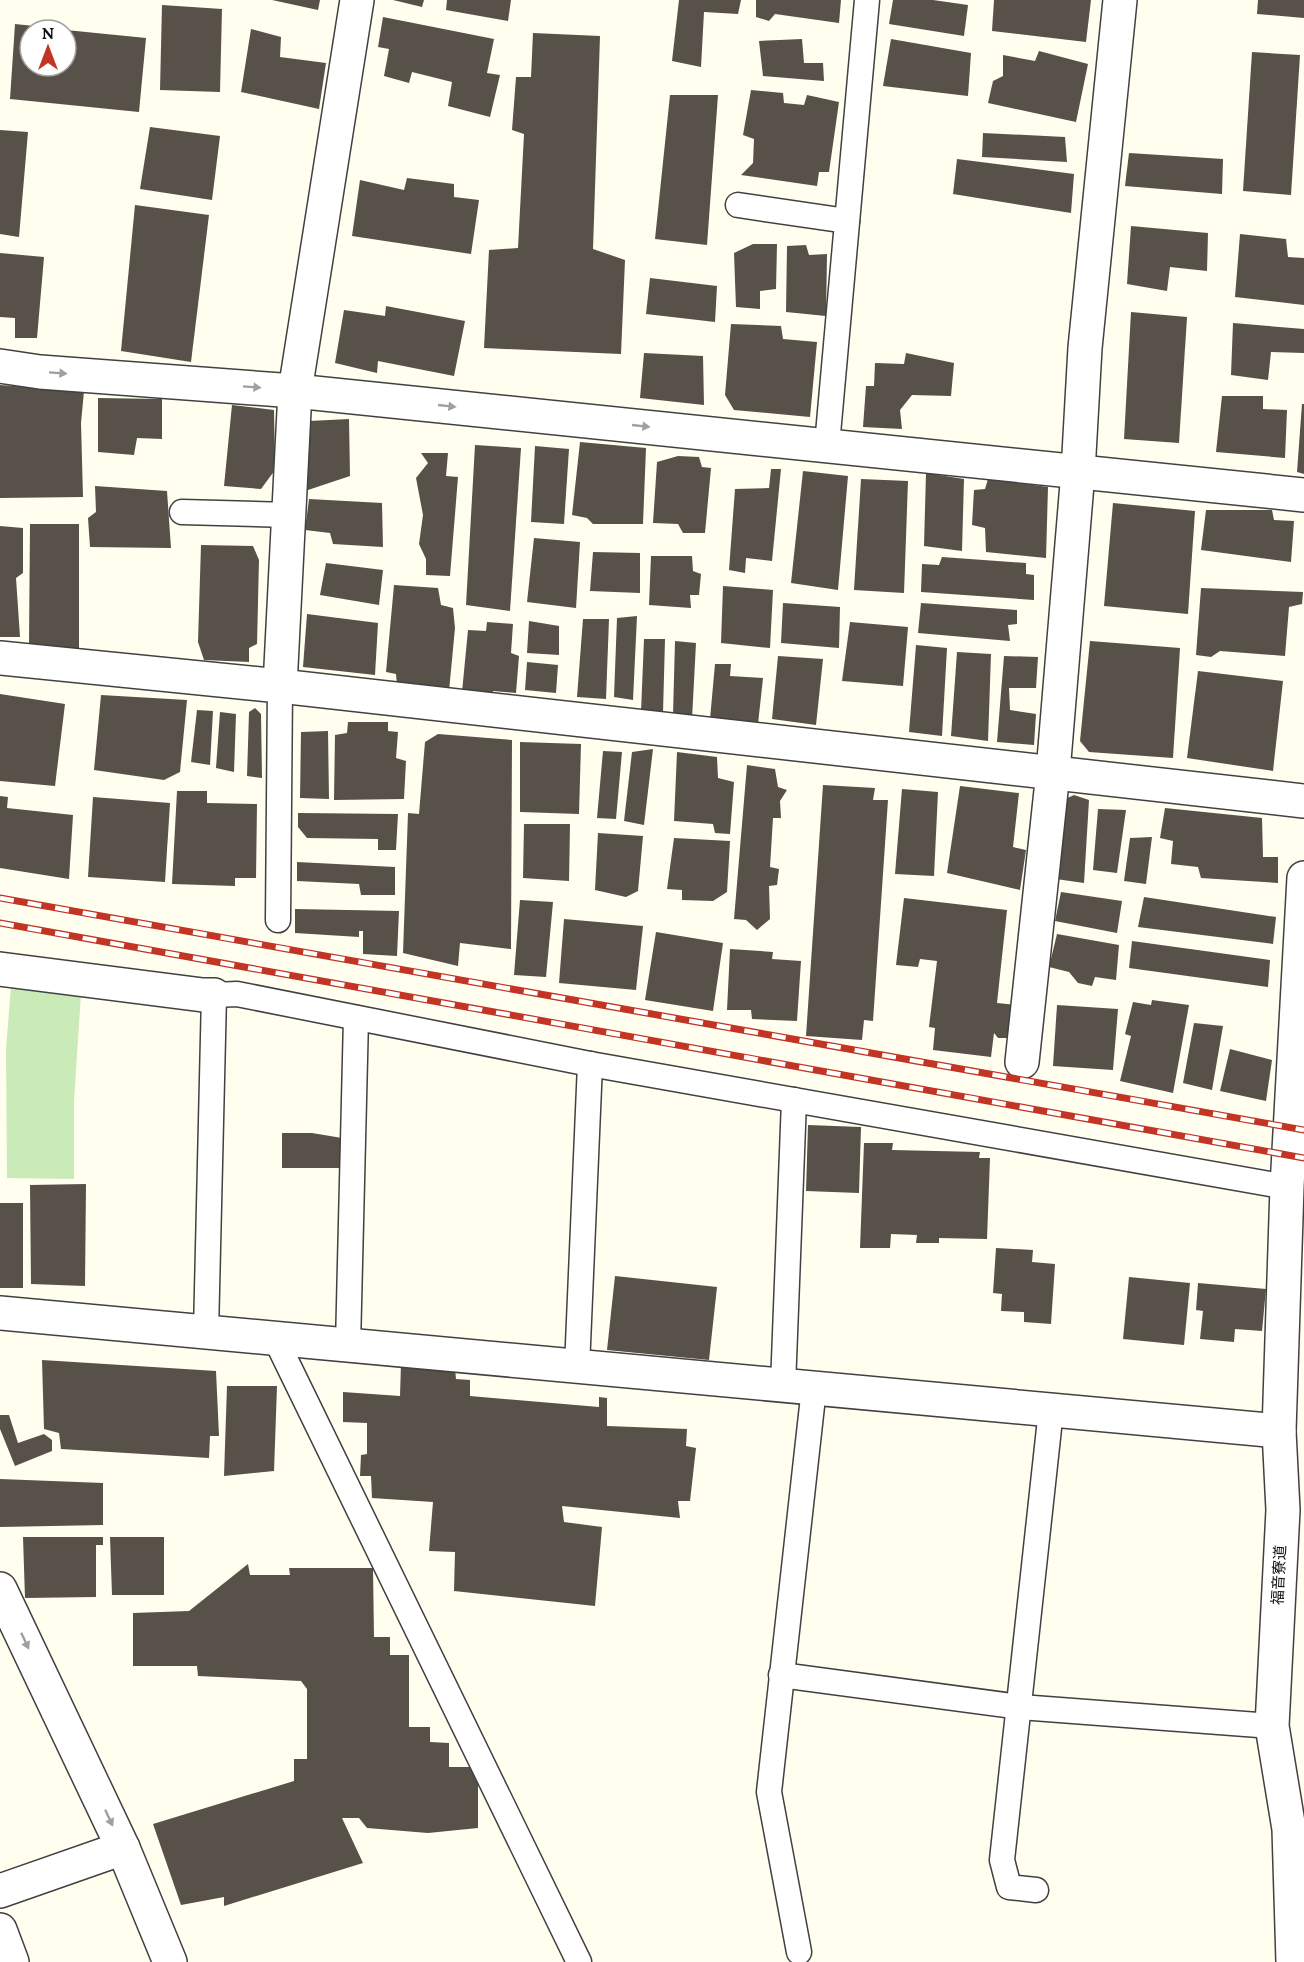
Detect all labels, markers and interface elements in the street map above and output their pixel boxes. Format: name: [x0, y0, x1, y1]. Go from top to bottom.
north arrow: [18, 18, 78, 78]
text: N: [42, 23, 54, 43]
one-way arrow: [49, 368, 68, 378]
one-way arrow: [243, 383, 262, 392]
one-way arrow: [437, 401, 456, 411]
one-way arrow: [631, 421, 650, 431]
street label: 福音寮道: [1267, 1545, 1290, 1605]
one-way arrow: [21, 1633, 30, 1650]
one-way arrow: [104, 1809, 113, 1826]

